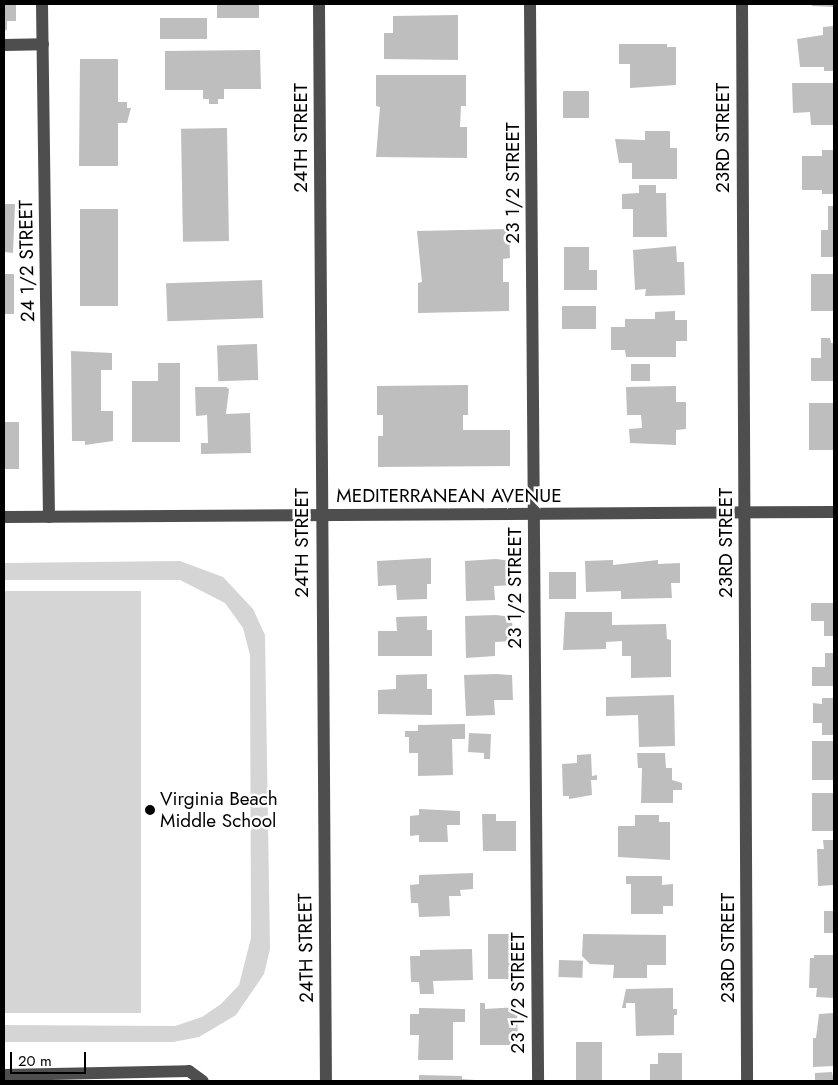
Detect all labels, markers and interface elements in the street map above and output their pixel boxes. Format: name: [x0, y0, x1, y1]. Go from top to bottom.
street label: 24TH STREET: [290, 83, 312, 193]
street label: 23RD STREET: [712, 83, 734, 193]
street label: 23 1/2 STREET: [502, 122, 524, 244]
street label: 24 1/2 STREET: [15, 200, 39, 322]
street label: MEDITERRANEAN AVENUE: [336, 485, 562, 507]
street label: 24TH STREET: [291, 488, 313, 598]
street label: 23RD STREET: [715, 488, 737, 598]
street label: 23 1/2 STREET: [504, 527, 526, 649]
place label: Virginia Beach Middle School: [160, 788, 278, 832]
marker: Virginia Beach Middle School: [144, 804, 156, 816]
street label: 24TH STREET: [294, 893, 318, 1003]
street label: 23RD STREET: [717, 893, 739, 1003]
street label: 23 1/2 STREET: [507, 932, 529, 1054]
scale bar: [12, 1042, 89, 1074]
text: 20 m: [18, 1050, 52, 1072]

